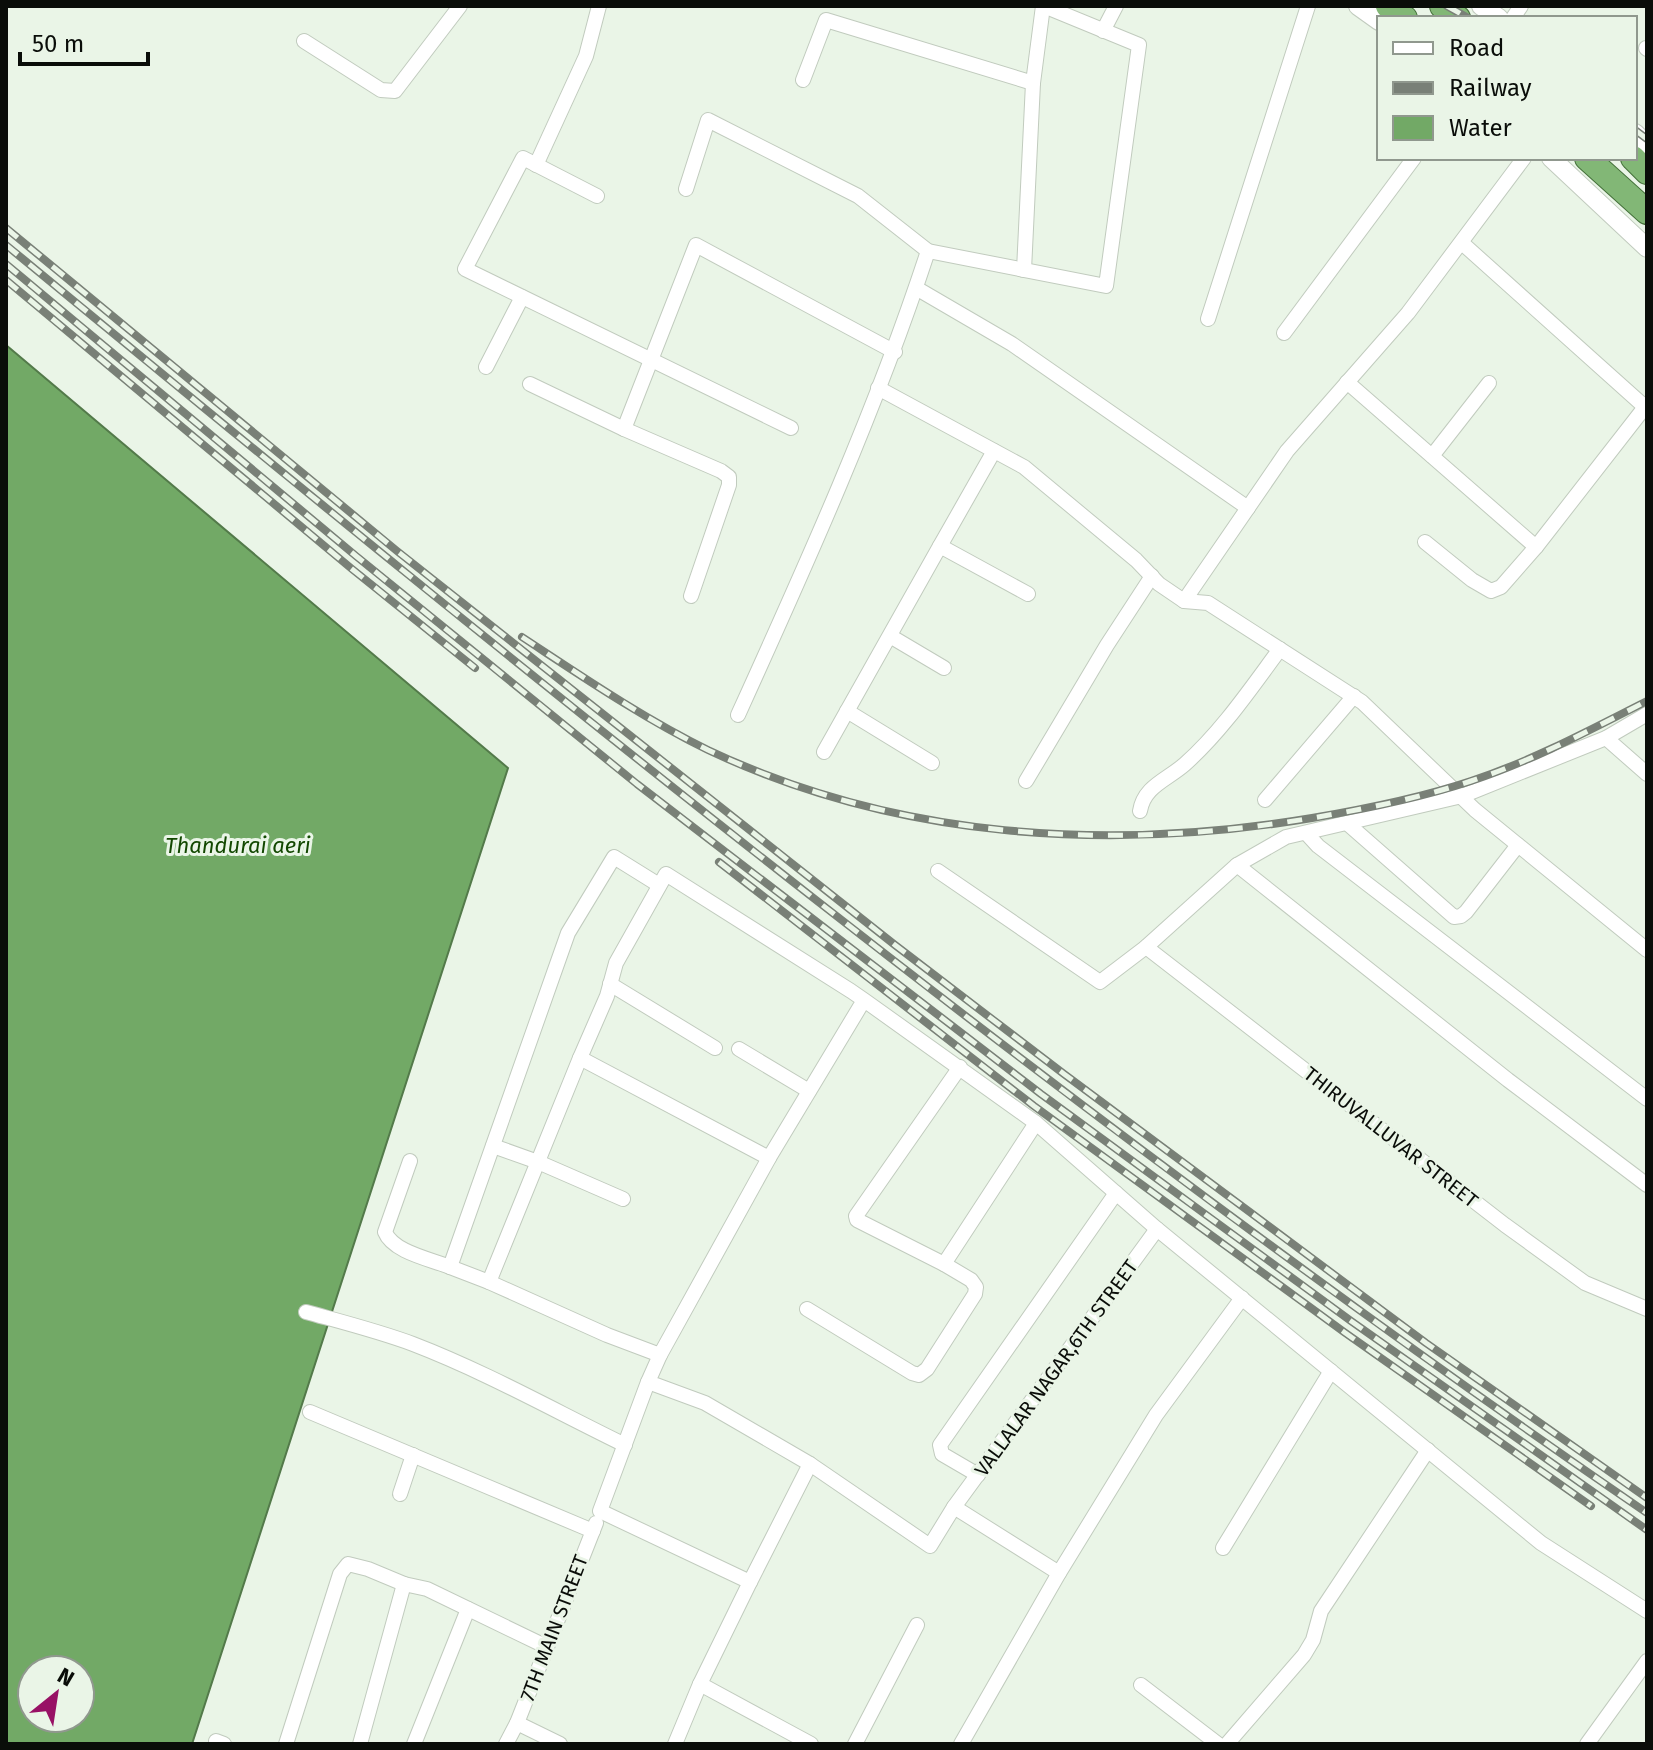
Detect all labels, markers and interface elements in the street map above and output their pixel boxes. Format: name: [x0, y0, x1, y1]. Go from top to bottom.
scale bar: [20, 16, 148, 66]
legend: [1377, 16, 1637, 160]
text: 50 m: [32, 30, 84, 58]
text: Road: [1449, 34, 1504, 62]
text: Railway: [1449, 74, 1532, 102]
text: Water: [1449, 114, 1513, 142]
water label: Thandurai aeri: [165, 832, 311, 859]
street label: THIRUVALLUVAR STREET: [1299, 1062, 1483, 1213]
street label: VALLALAR NAGAR,6TH STREET: [969, 1255, 1143, 1481]
street label: 7TH MAIN STREET: [515, 1551, 593, 1704]
north arrow: [16, 1654, 96, 1734]
text: N: [53, 1662, 79, 1692]

